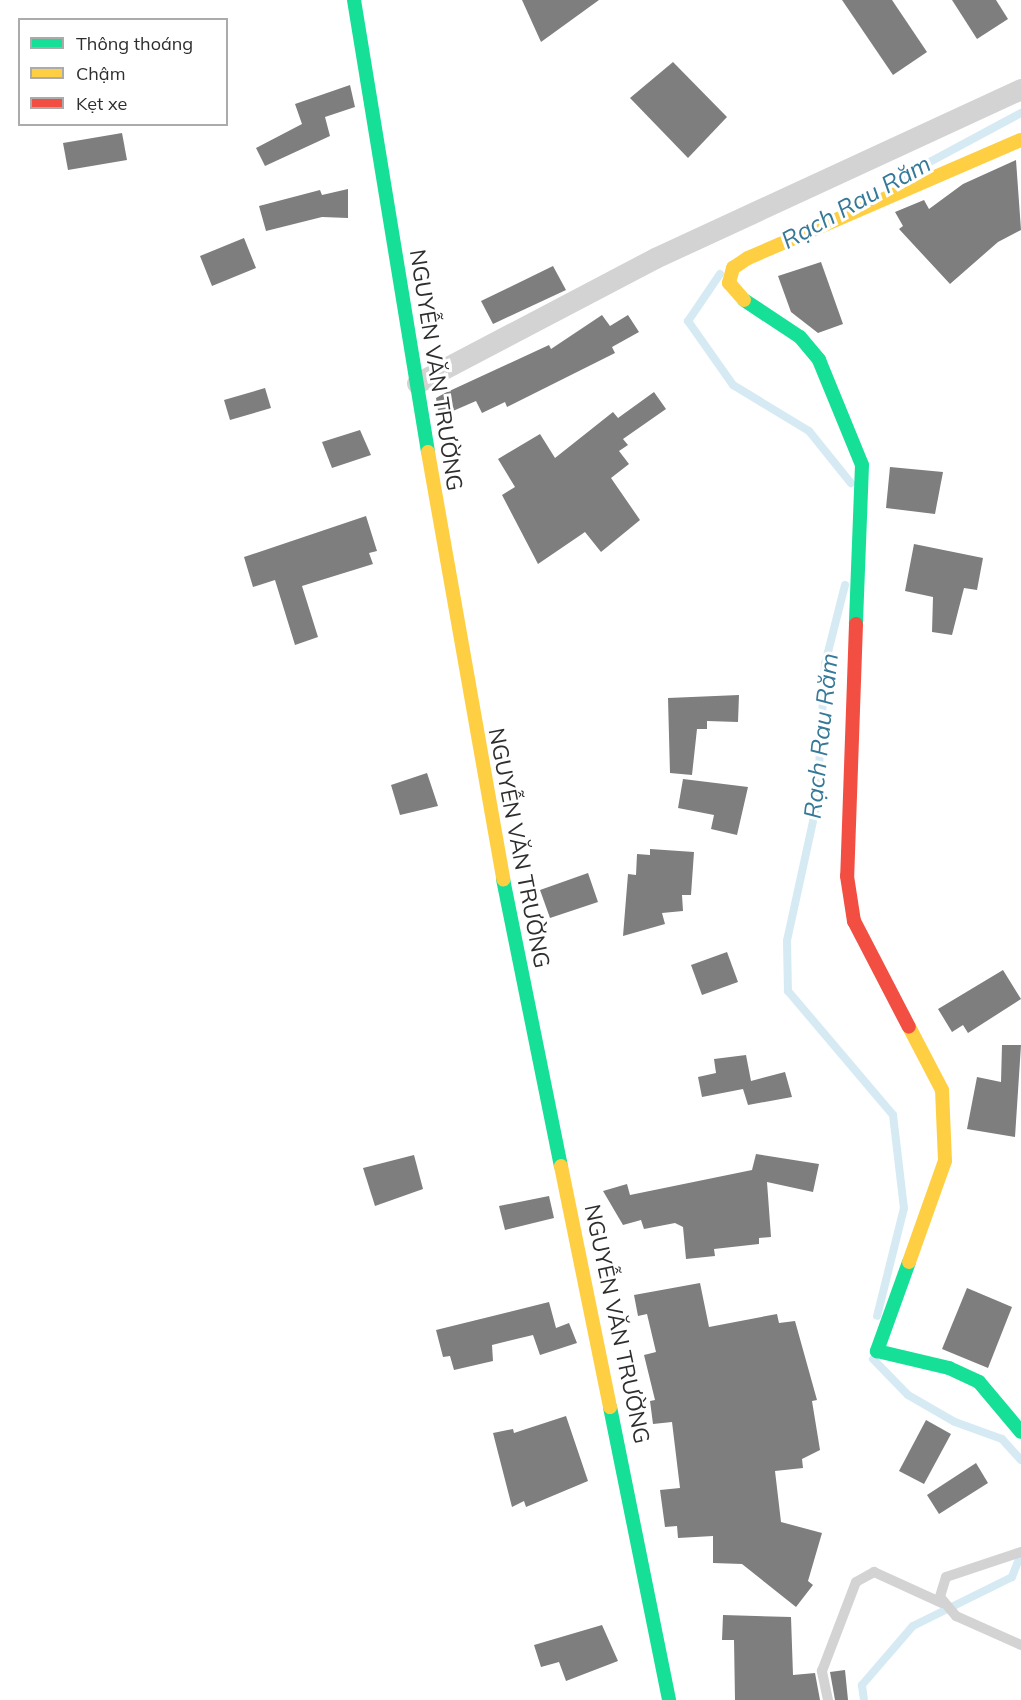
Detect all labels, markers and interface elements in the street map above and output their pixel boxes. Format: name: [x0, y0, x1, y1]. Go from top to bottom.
legend: [18, 18, 228, 126]
text: Thông thoáng: [76, 32, 193, 55]
text: Chậm: [76, 62, 125, 85]
text: Kẹt xe: [76, 92, 127, 115]
water label: Rạch Rau Răm: [776, 149, 936, 255]
street label: NGUYỄN VĂN TRƯỜNG: [404, 247, 468, 493]
water label: Rạch Rau Răm: [798, 652, 844, 820]
street label: NGUYỄN VĂN TRƯỜNG: [483, 726, 555, 970]
street label: NGUYỄN VĂN TRƯỜNG: [579, 1202, 655, 1446]

